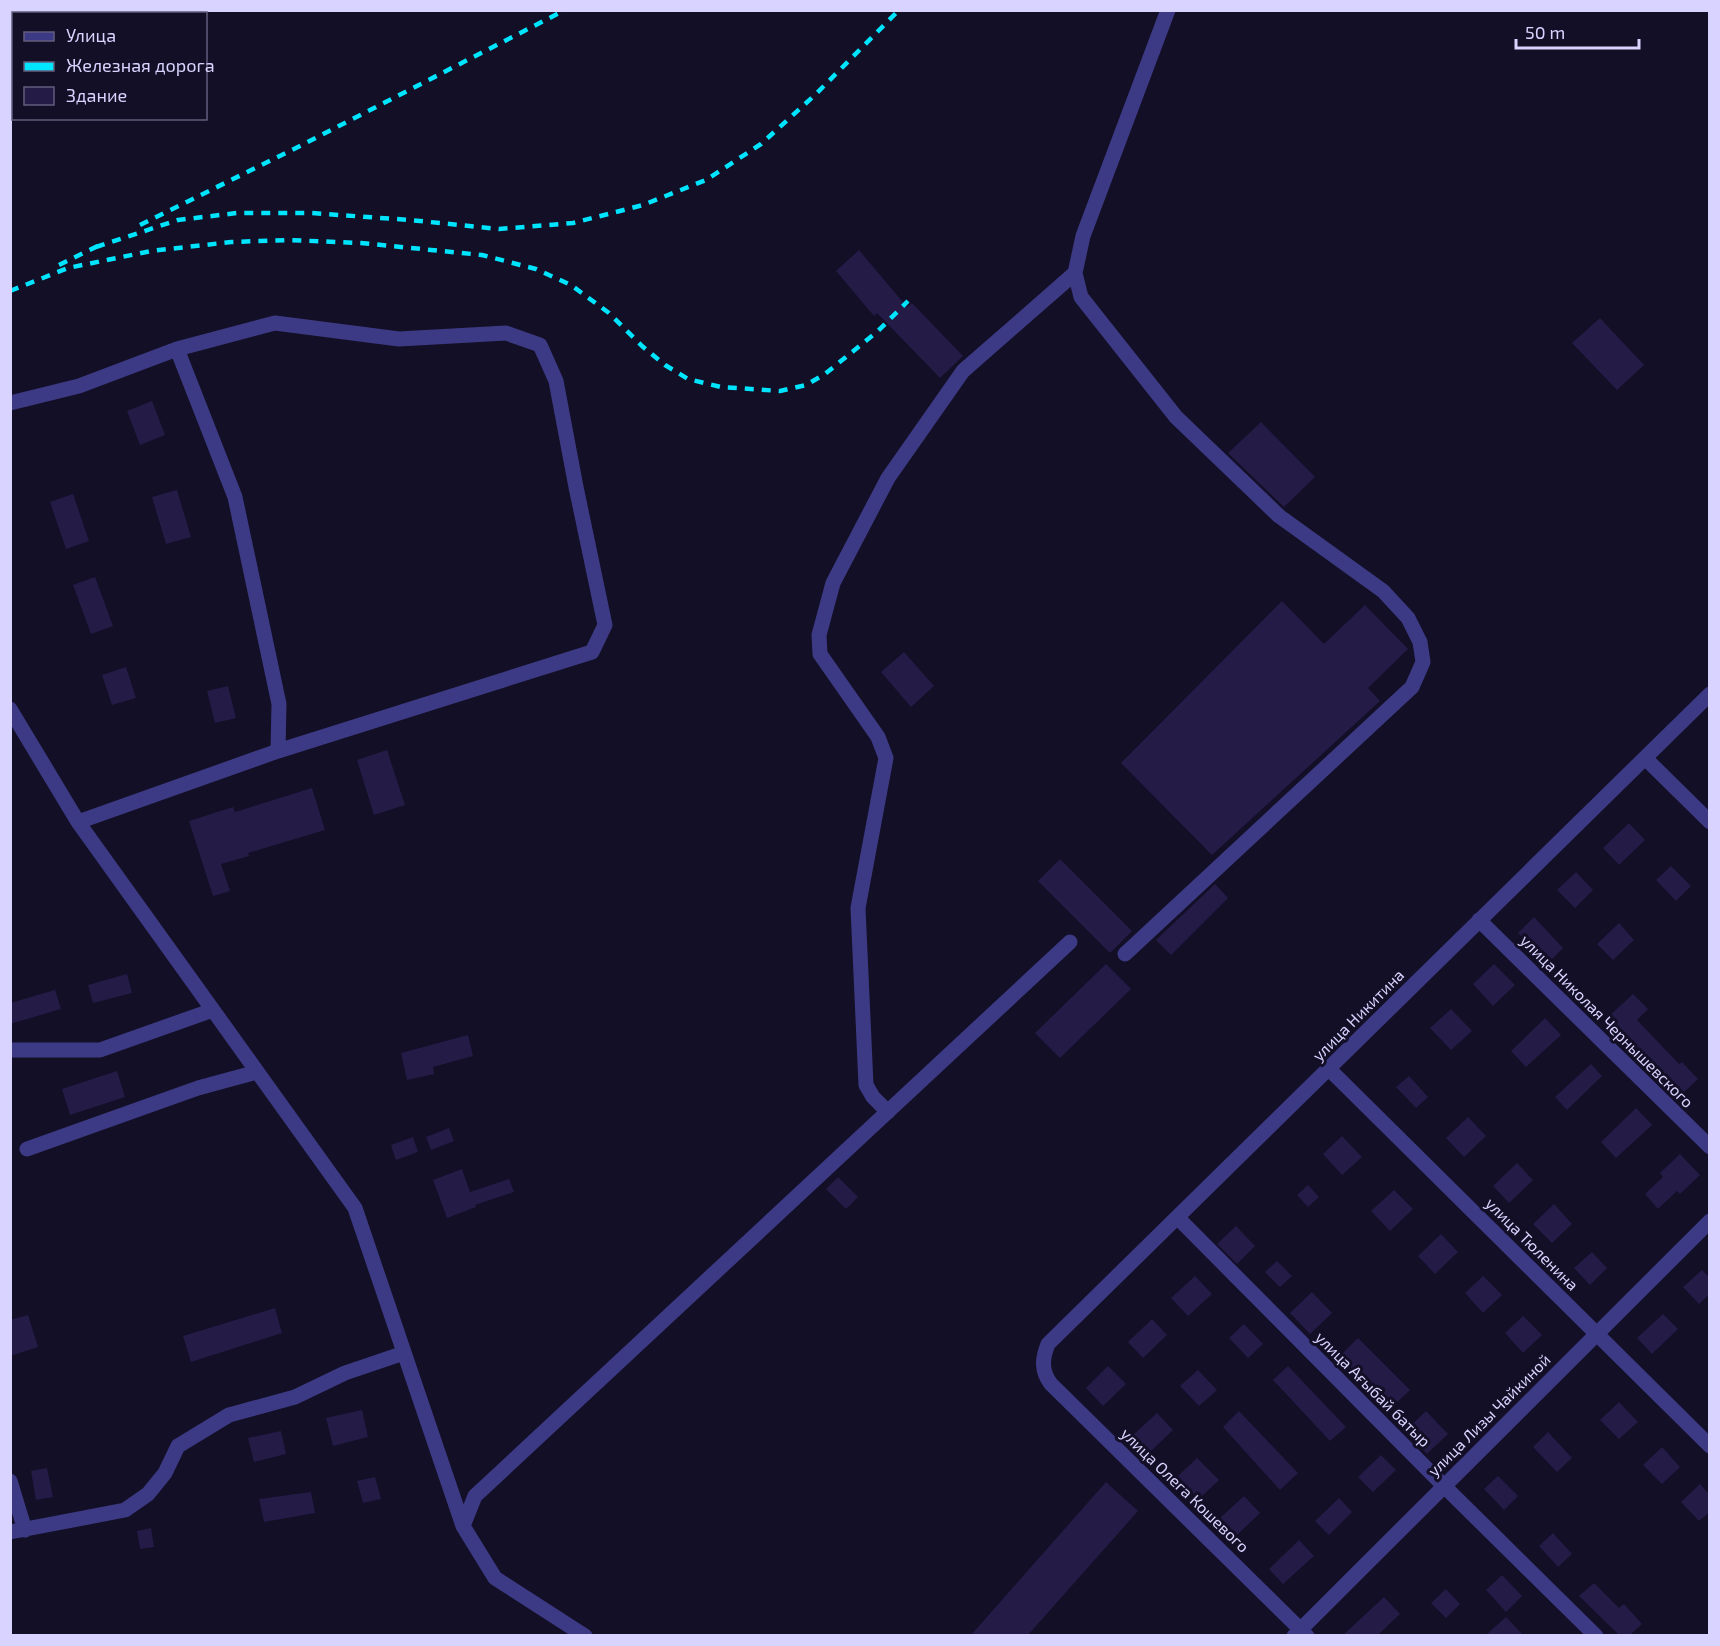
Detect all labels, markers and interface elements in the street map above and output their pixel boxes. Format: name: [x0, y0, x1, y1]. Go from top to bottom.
legend: [12, 12, 207, 120]
scale bar: [1516, 12, 1639, 50]
text: 50 m: [1525, 21, 1565, 43]
text: Улица: [66, 24, 116, 46]
text: Железная дорога: [66, 54, 215, 76]
text: Здание: [66, 84, 127, 106]
street label: улица Николая Чернышевского: [1516, 930, 1698, 1112]
street label: улица Никитина: [1308, 965, 1408, 1065]
street label: улица Тюленина: [1481, 1193, 1583, 1295]
street label: улица Ағыбай батыр: [1311, 1327, 1435, 1451]
street label: улица Лизы Чайкиной: [1424, 1350, 1554, 1480]
street label: улица Олега Кошевого: [1117, 1423, 1253, 1557]

